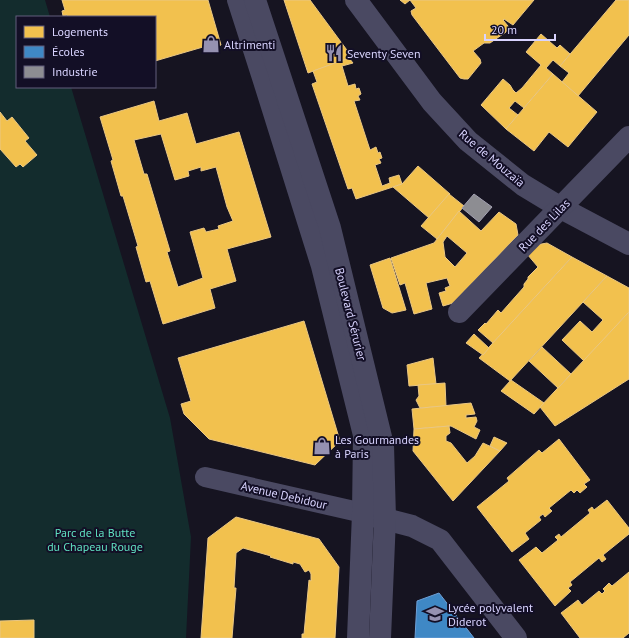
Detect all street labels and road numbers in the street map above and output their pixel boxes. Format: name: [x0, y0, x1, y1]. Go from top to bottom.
street label: Rue de Mouzaïa: [456, 126, 528, 190]
street label: Rue des Lilas: [515, 196, 573, 254]
street label: Boulevard Sérurier: [332, 266, 370, 362]
street label: Avenue Debidour: [240, 478, 328, 512]

